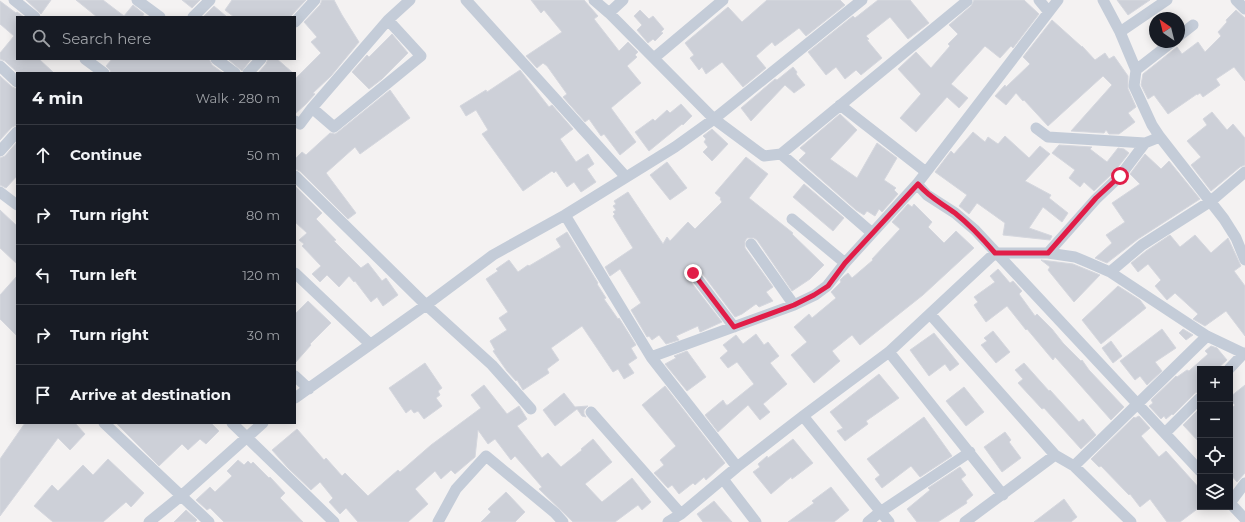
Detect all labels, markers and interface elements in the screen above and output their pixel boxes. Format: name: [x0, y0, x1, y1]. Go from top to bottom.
north arrow: [1149, 12, 1185, 48]
search box: [16, 16, 296, 60]
icon: search: [30, 27, 52, 49]
text: Search here: [62, 29, 151, 48]
text: 4 min: [32, 88, 83, 108]
text: Walk · 280 m: [196, 90, 280, 106]
icon: ahead: [32, 144, 54, 166]
text: Continue: [70, 145, 142, 164]
text: 50 m: [247, 147, 280, 163]
route start: [1111, 167, 1129, 185]
icon: right: [32, 204, 54, 226]
text: Turn right: [70, 205, 149, 224]
text: 80 m: [246, 207, 280, 223]
icon: left: [32, 264, 54, 286]
route end: [684, 264, 702, 282]
text: Turn left: [70, 265, 137, 284]
text: 120 m: [242, 267, 280, 283]
icon: right: [32, 324, 54, 346]
text: Turn right: [70, 325, 149, 344]
text: 30 m: [247, 327, 280, 343]
map controls: [1197, 366, 1233, 510]
button: +: [1197, 366, 1233, 402]
icon: arrive: [32, 384, 54, 406]
text: Arrive at destination: [70, 385, 231, 404]
button: −: [1197, 402, 1233, 438]
button: locate: [1197, 438, 1233, 474]
button: layers: [1197, 474, 1233, 510]

